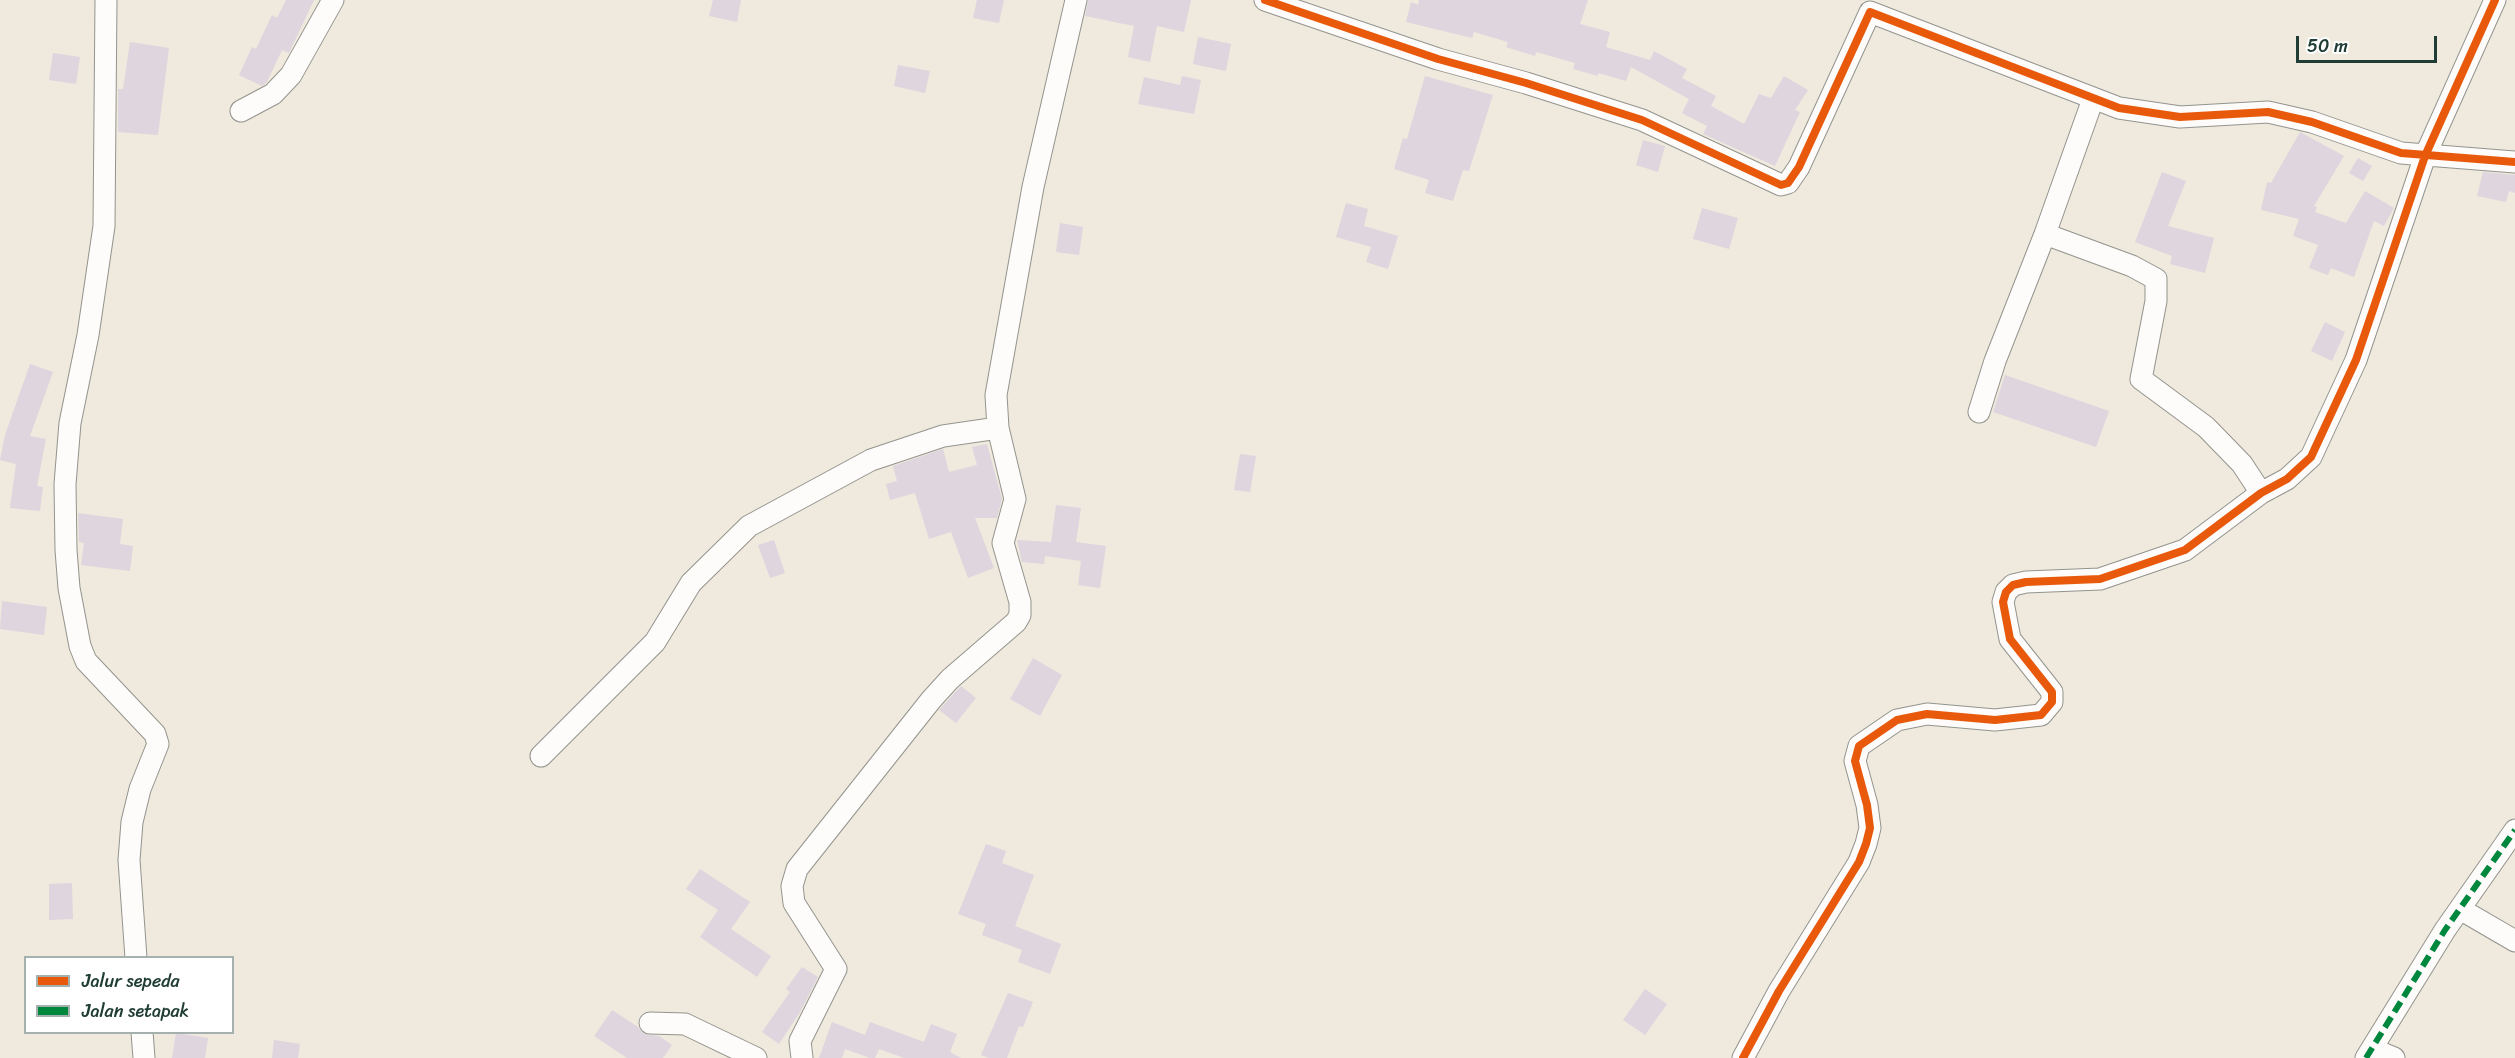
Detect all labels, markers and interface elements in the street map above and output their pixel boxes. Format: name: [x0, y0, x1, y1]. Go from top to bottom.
scale bar: [2299, 24, 2440, 62]
text: 50 m: [2307, 30, 2348, 62]
legend: [24, 956, 234, 1034]
text: Jalur sepeda: [82, 965, 180, 997]
text: Jalan setapak: [82, 995, 189, 1027]

